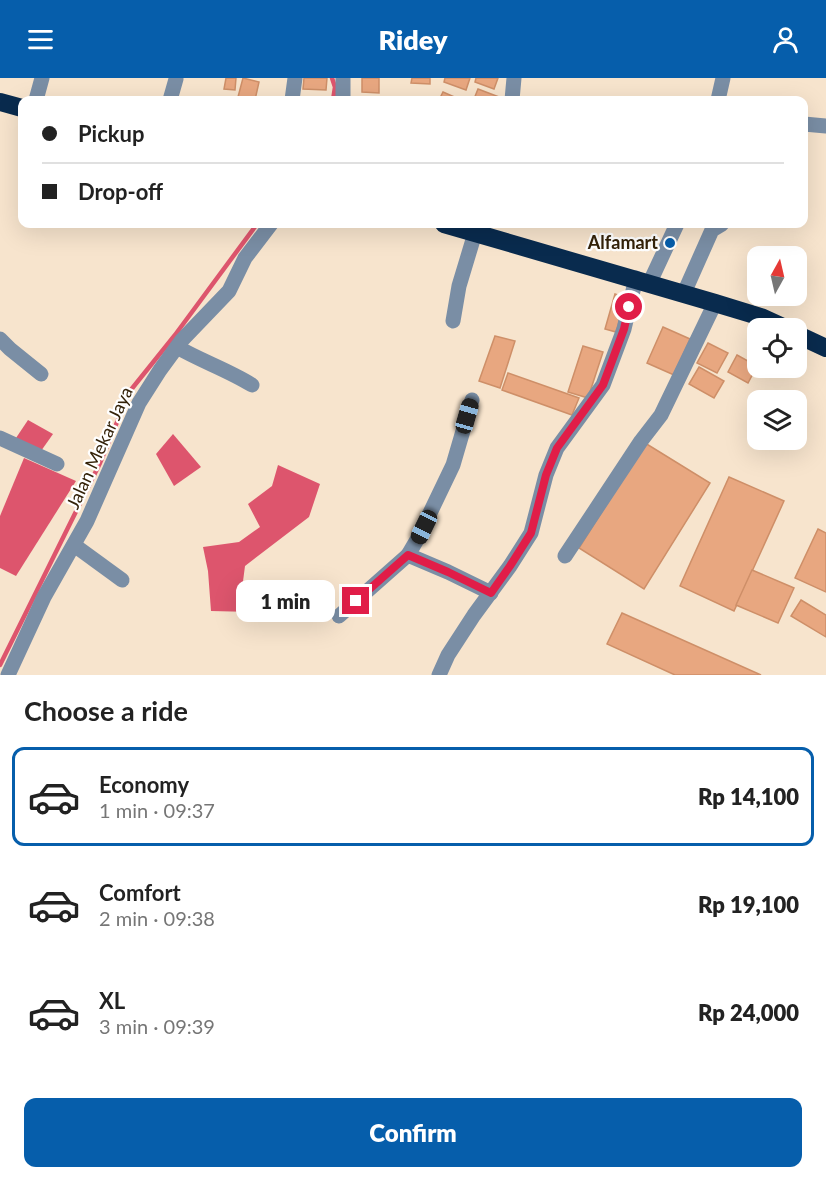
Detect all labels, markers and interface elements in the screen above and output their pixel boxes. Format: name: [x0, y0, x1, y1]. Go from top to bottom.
icon: menu: [24, 23, 57, 56]
text: Ridey: [379, 23, 447, 56]
icon: person: [769, 23, 802, 56]
text: Pickup: [78, 120, 144, 147]
text: Drop-off: [78, 178, 163, 205]
place label: Alfamart: [587, 231, 658, 253]
marker: Alfamart: [663, 236, 677, 250]
north arrow: [747, 246, 807, 306]
map controls: [747, 246, 807, 450]
route start: [615, 293, 642, 320]
button: locate: [747, 318, 807, 378]
street label: Jalan Mekar Jaya: [61, 383, 137, 512]
button: layers: [747, 390, 807, 450]
car: [453, 396, 481, 436]
car: [408, 507, 440, 547]
callout: 1 min: [236, 580, 335, 622]
route end: [342, 587, 369, 614]
text: 1 min: [261, 589, 310, 613]
text: Choose a ride: [24, 694, 188, 727]
icon: car: [27, 770, 81, 824]
text: Economy: [99, 771, 189, 798]
text: Rp 14,100: [698, 783, 799, 810]
text: 1 min · 09:37: [99, 798, 215, 822]
icon: car: [27, 878, 81, 932]
text: Comfort: [99, 879, 181, 906]
text: Rp 19,100: [698, 891, 799, 918]
text: 2 min · 09:38: [99, 906, 215, 930]
icon: car: [27, 986, 81, 1040]
text: XL: [99, 987, 125, 1014]
text: Rp 24,000: [698, 999, 799, 1026]
text: 3 min · 09:39: [99, 1014, 215, 1038]
button: Confirm: [24, 1098, 802, 1167]

